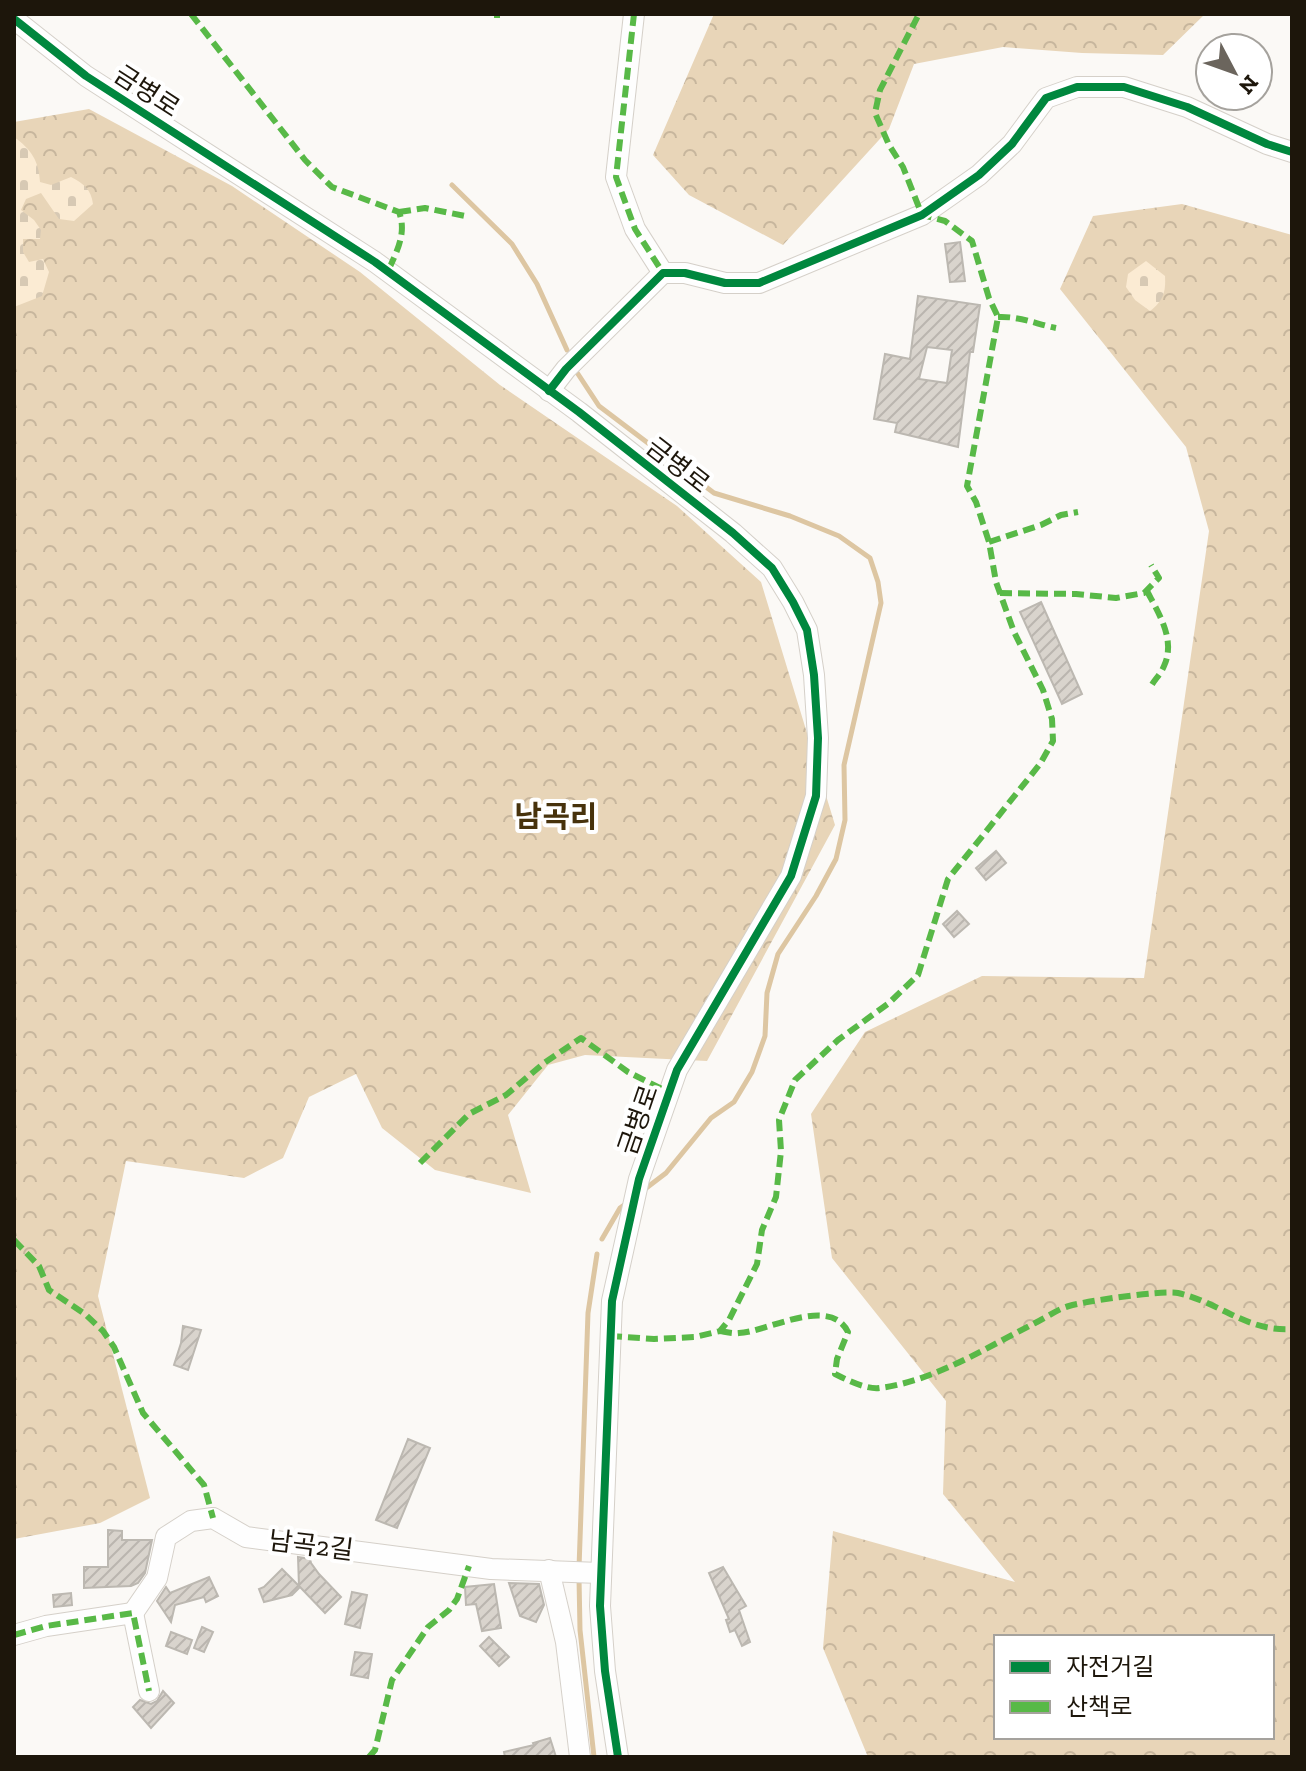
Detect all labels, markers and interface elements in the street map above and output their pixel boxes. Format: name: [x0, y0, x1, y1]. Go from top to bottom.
north arrow: [1194, 32, 1274, 112]
street label: 금병로: [108, 58, 186, 124]
text: N: [1233, 70, 1264, 100]
street label: 금병로: [640, 430, 716, 500]
district label: 남곡리: [515, 799, 597, 835]
street label: 금병로: [611, 1081, 665, 1159]
street label: 남곡2길: [267, 1524, 355, 1566]
legend: [994, 1635, 1274, 1739]
text: 자전거길: [1066, 1652, 1154, 1681]
text: 산책로: [1066, 1692, 1132, 1721]

